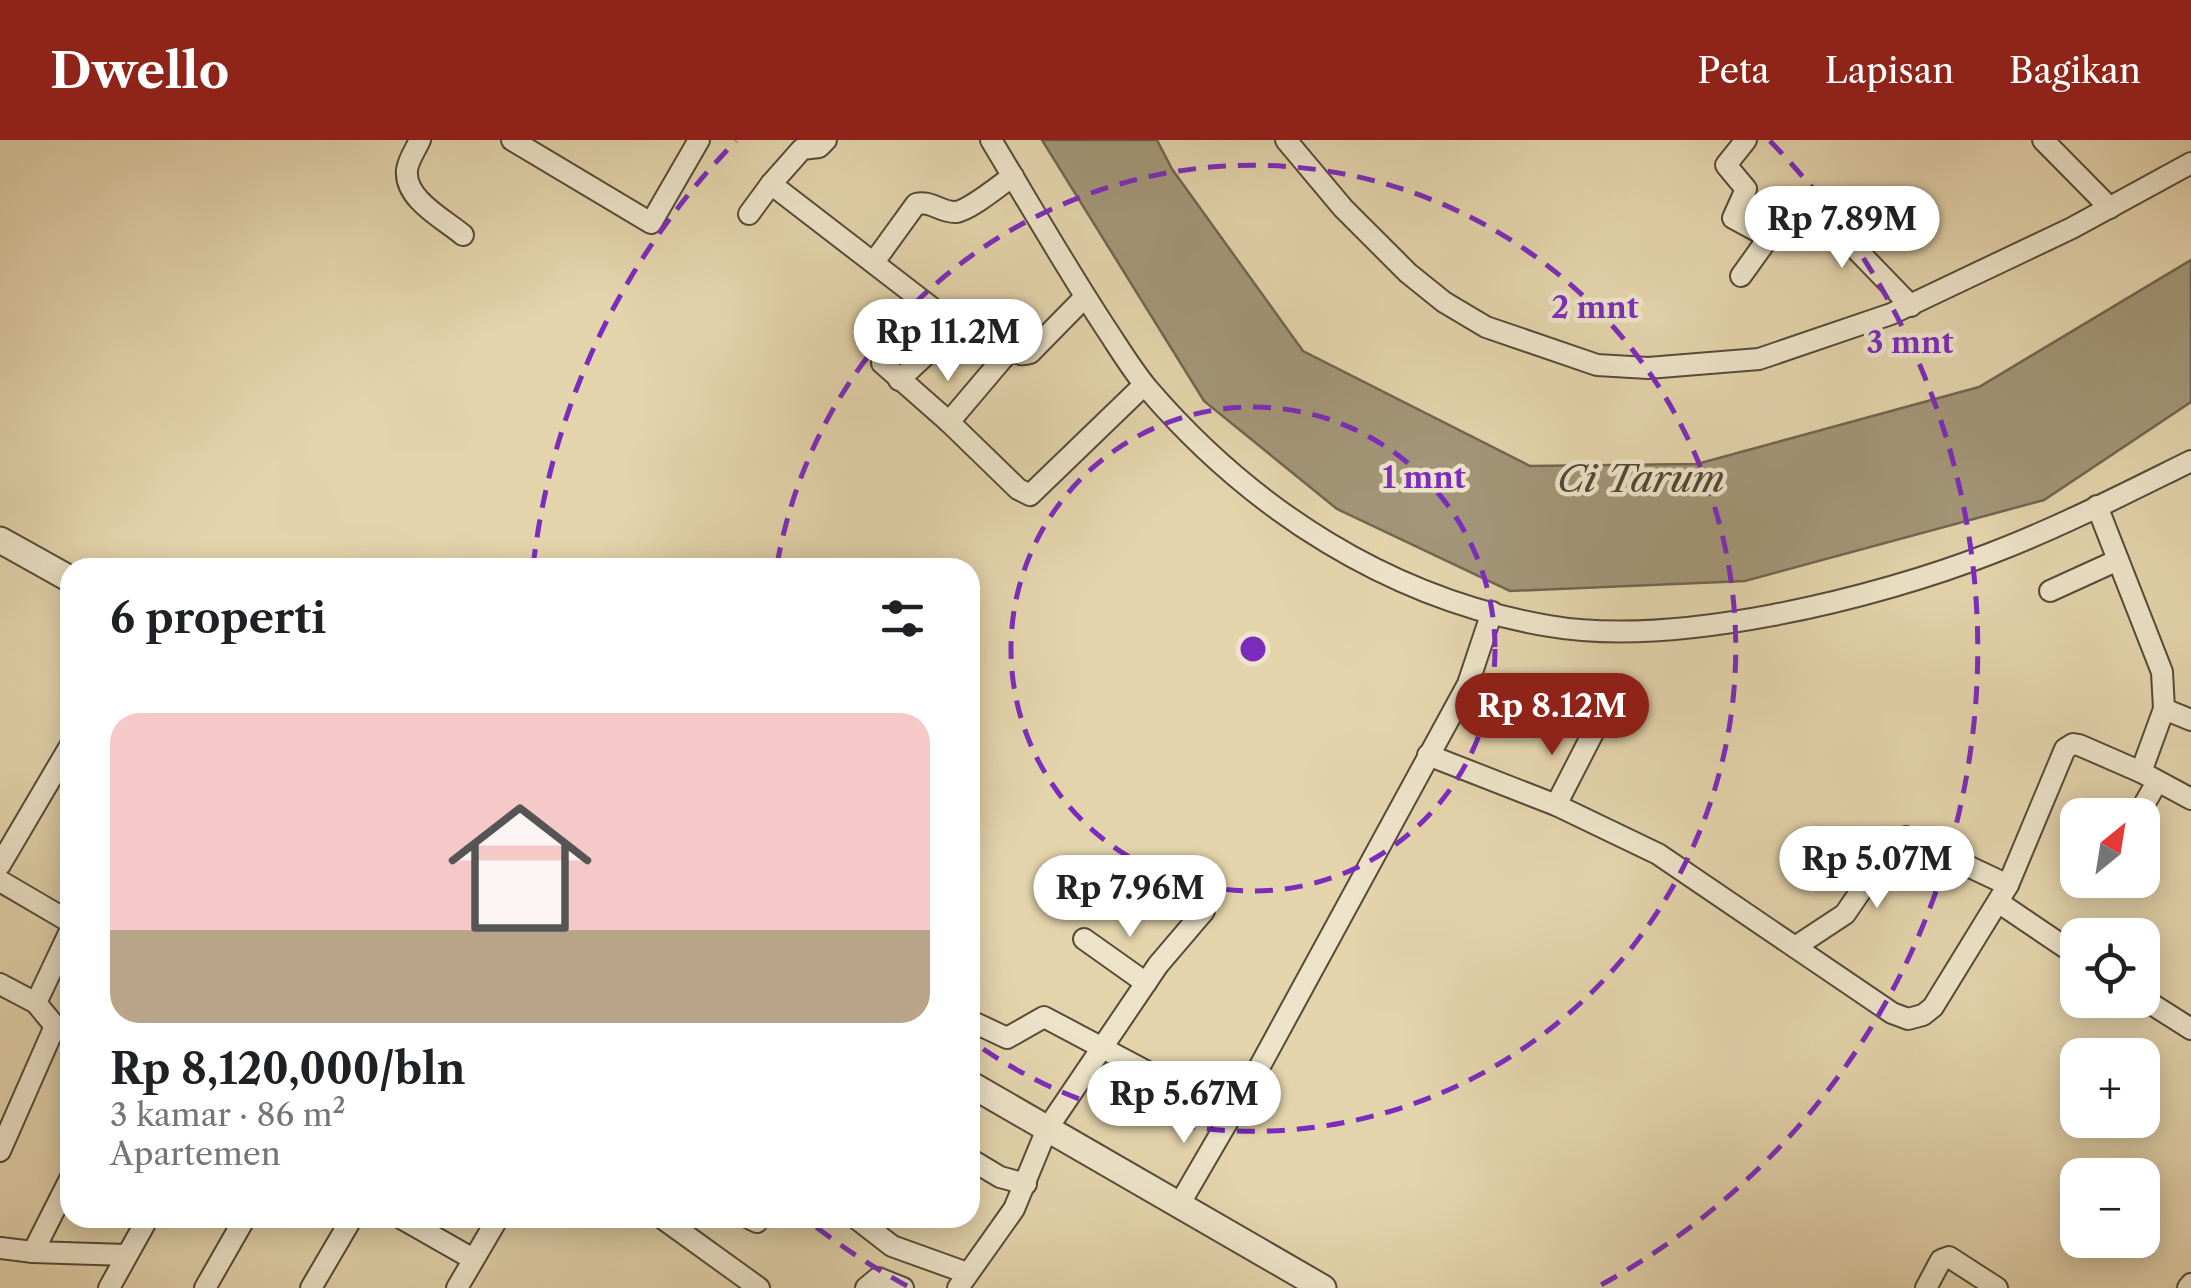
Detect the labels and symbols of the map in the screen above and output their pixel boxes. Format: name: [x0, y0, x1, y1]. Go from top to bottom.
pin: Rp 7.89M: [1739, 186, 1945, 271]
text: 2 mnt: [1551, 289, 1639, 326]
pin: Rp 11.2M: [845, 299, 1051, 384]
text: 3 mnt: [1867, 324, 1953, 361]
water label: Ci Tarum: [1557, 455, 1725, 502]
text: 1 mnt: [1382, 459, 1466, 496]
centre of rings: [1235, 631, 1271, 667]
pin: Rp 8.12M: [1449, 673, 1655, 758]
north arrow: [2060, 798, 2160, 898]
pin: Rp 5.07M: [1774, 826, 1980, 911]
pin: Rp 7.96M: [1027, 855, 1233, 940]
pin: Rp 5.67M: [1081, 1061, 1287, 1146]

